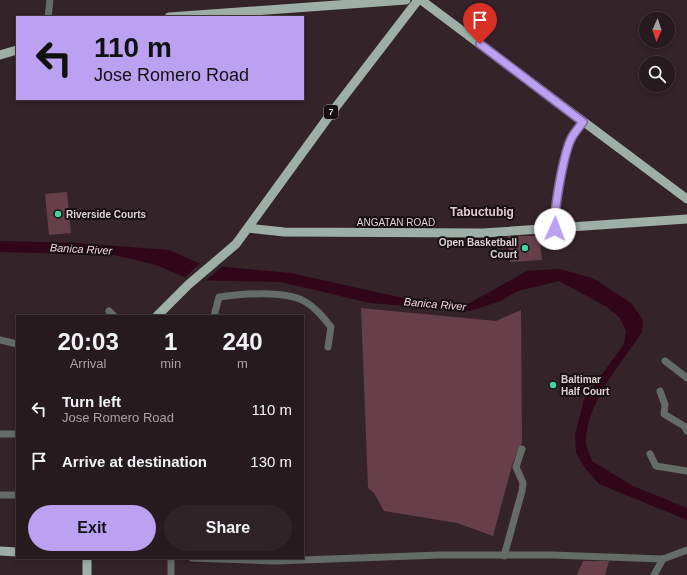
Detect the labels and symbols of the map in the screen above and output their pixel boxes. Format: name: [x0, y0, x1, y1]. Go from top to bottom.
pin: [463, 3, 497, 44]
north arrow: [639, 12, 675, 48]
road number: 7: [324, 105, 338, 119]
district label: Tabuctubig: [450, 205, 514, 219]
position arrow: [534, 208, 576, 250]
marker: Riverside Courts: [53, 209, 63, 219]
place label: Riverside Courts: [66, 209, 146, 220]
street label: ANGATAN ROAD: [357, 217, 435, 228]
place label: Open Basketball Court: [439, 237, 518, 260]
water label: Banica River: [50, 241, 114, 257]
marker: Open Basketball Court: [520, 243, 530, 253]
water label: Banica River: [403, 295, 468, 313]
place label: Baltimar Half Court: [561, 374, 610, 397]
marker: Baltimar Half Court: [548, 380, 558, 390]

